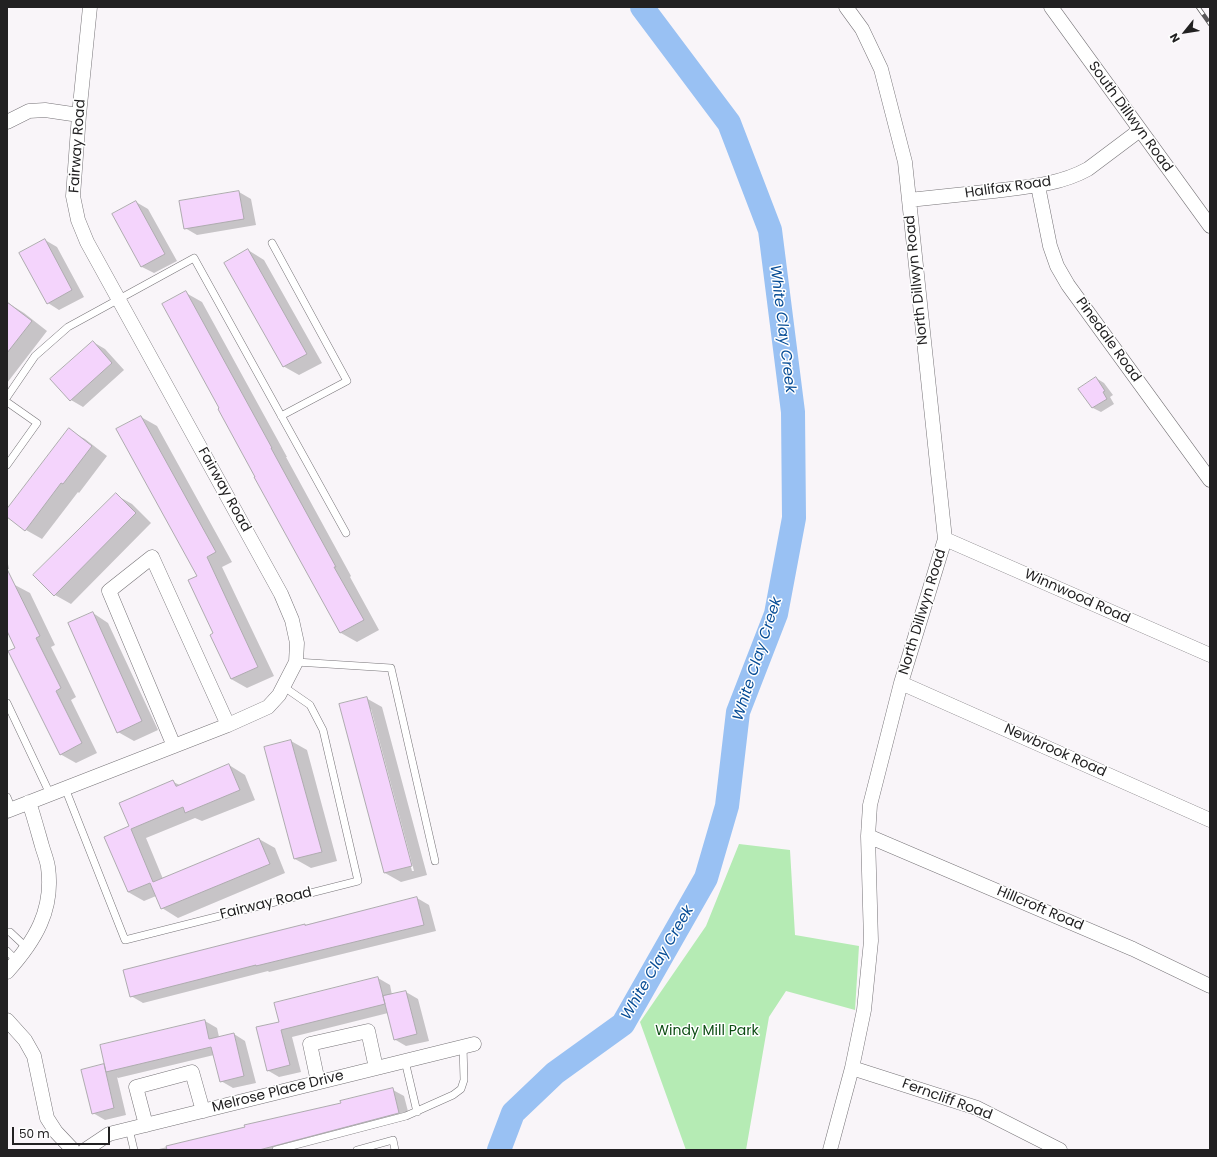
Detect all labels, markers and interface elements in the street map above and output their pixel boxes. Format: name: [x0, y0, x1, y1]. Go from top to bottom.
north arrow: [1165, 12, 1205, 52]
text: N: [1166, 30, 1184, 46]
street label: South Dillwyn Road: [1084, 58, 1176, 176]
street label: Fairway Road: [66, 98, 90, 194]
street label: Halifax Road: [964, 174, 1052, 202]
street label: North Dillwyn Road: [902, 214, 932, 346]
water label: White Clay Creek: [765, 264, 799, 394]
street label: Pinedale Road: [1072, 294, 1144, 386]
street label: Fairway Road: [194, 445, 254, 535]
street label: North Dillwyn Road: [896, 547, 950, 677]
street label: Winnwood Road: [1021, 566, 1133, 628]
water label: White Clay Creek: [730, 595, 786, 723]
street label: Newbrook Road: [1001, 721, 1109, 781]
street label: Hillcroft Road: [994, 883, 1086, 935]
street label: Fairway Road: [218, 884, 314, 924]
water label: White Clay Creek: [618, 903, 698, 1023]
park label: Windy Mill Park: [655, 1023, 759, 1039]
street label: Melrose Place Drive: [210, 1068, 346, 1116]
street label: Ferncliff Road: [900, 1076, 994, 1124]
scale bar: [14, 1119, 112, 1145]
text: 50 m: [19, 1125, 50, 1142]

